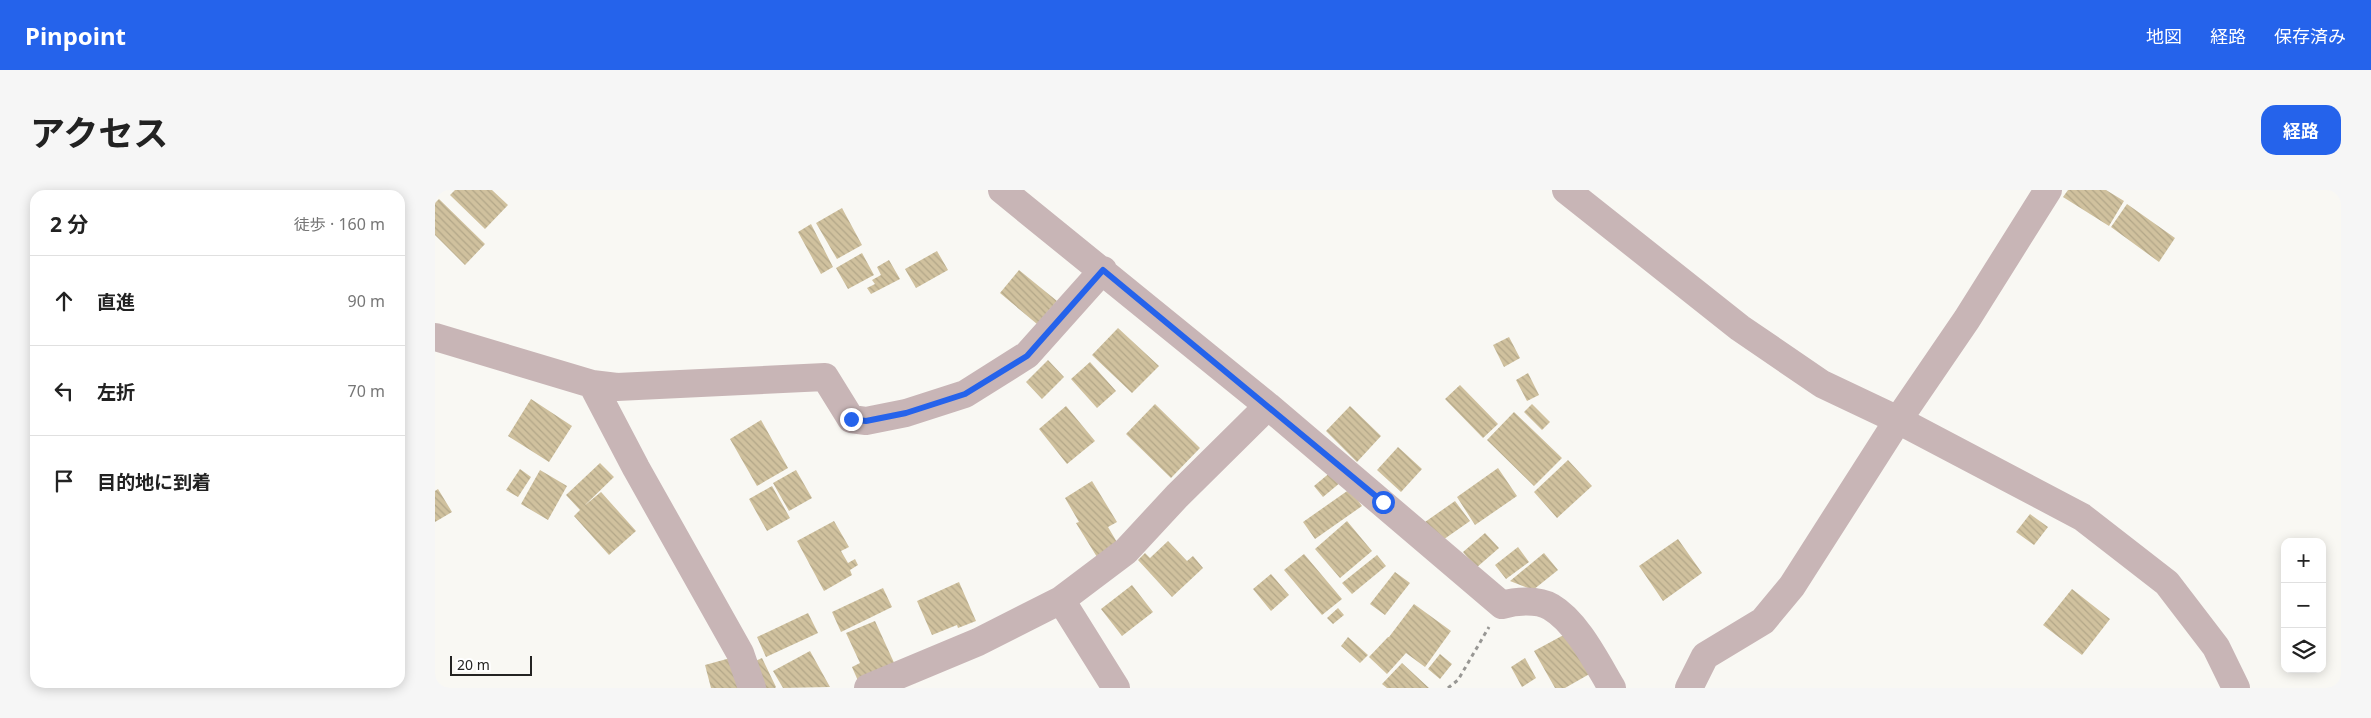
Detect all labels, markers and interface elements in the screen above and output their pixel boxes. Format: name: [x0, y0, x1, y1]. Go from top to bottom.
text: Pinpoint: [25, 19, 126, 52]
text: 地図: [2146, 24, 2182, 48]
text: 経路: [2210, 24, 2246, 48]
text: 保存済み: [2274, 24, 2346, 48]
button: 経路: [2261, 105, 2341, 155]
text: アクセス: [30, 109, 168, 156]
text: 2 分: [50, 210, 88, 238]
text: 徒歩 · 160 m: [294, 213, 385, 235]
icon: ahead: [50, 287, 78, 315]
text: 直進: [97, 289, 135, 315]
text: 90 m: [348, 290, 385, 312]
icon: left: [50, 377, 78, 405]
text: 左折: [97, 379, 135, 405]
text: 70 m: [348, 380, 385, 402]
route end: [840, 408, 863, 431]
icon: arrive: [50, 467, 78, 495]
text: 目的地に到着: [97, 469, 211, 495]
route start: [1372, 491, 1395, 514]
map controls: [2281, 538, 2326, 673]
button: +: [2281, 538, 2326, 583]
button: −: [2281, 583, 2326, 628]
button: layers: [2281, 628, 2326, 673]
scale bar: [450, 653, 533, 676]
text: 20 m: [457, 655, 490, 674]

